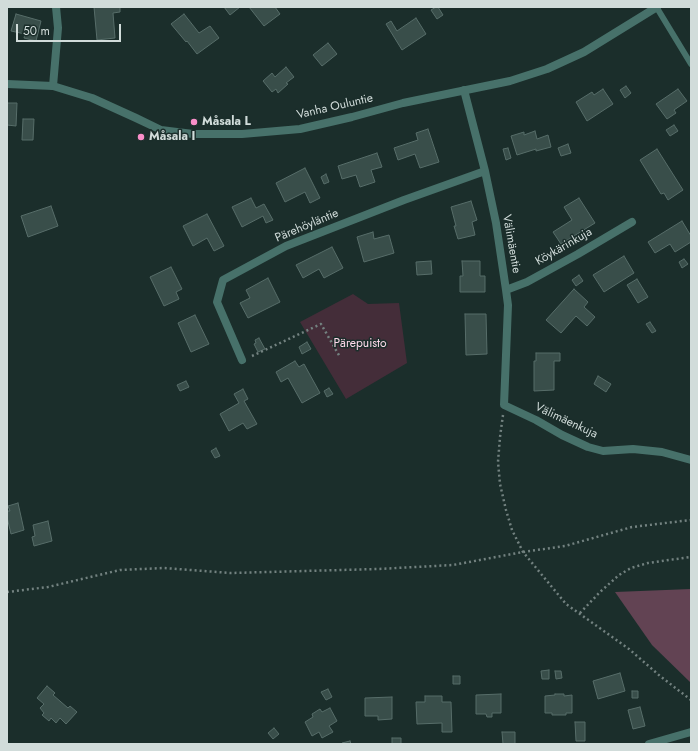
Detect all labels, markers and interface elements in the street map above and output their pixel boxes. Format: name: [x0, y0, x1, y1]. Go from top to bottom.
scale bar: [18, 16, 123, 42]
text: 50 m: [23, 22, 50, 40]
street label: Vanha Ouluntie: [295, 91, 375, 123]
place label: Måsala L: [202, 115, 251, 129]
marker: Måsala L: [189, 117, 199, 127]
place label: Måsala I: [149, 130, 195, 144]
marker: Måsala I: [136, 132, 146, 142]
street label: Pärehöyläntie: [273, 206, 341, 246]
street label: Välimäentie: [499, 213, 523, 275]
street label: Köykärinkuja: [533, 225, 595, 269]
park label: Pärepuisto: [333, 337, 387, 351]
street label: Välimäenkuja: [532, 400, 600, 442]

